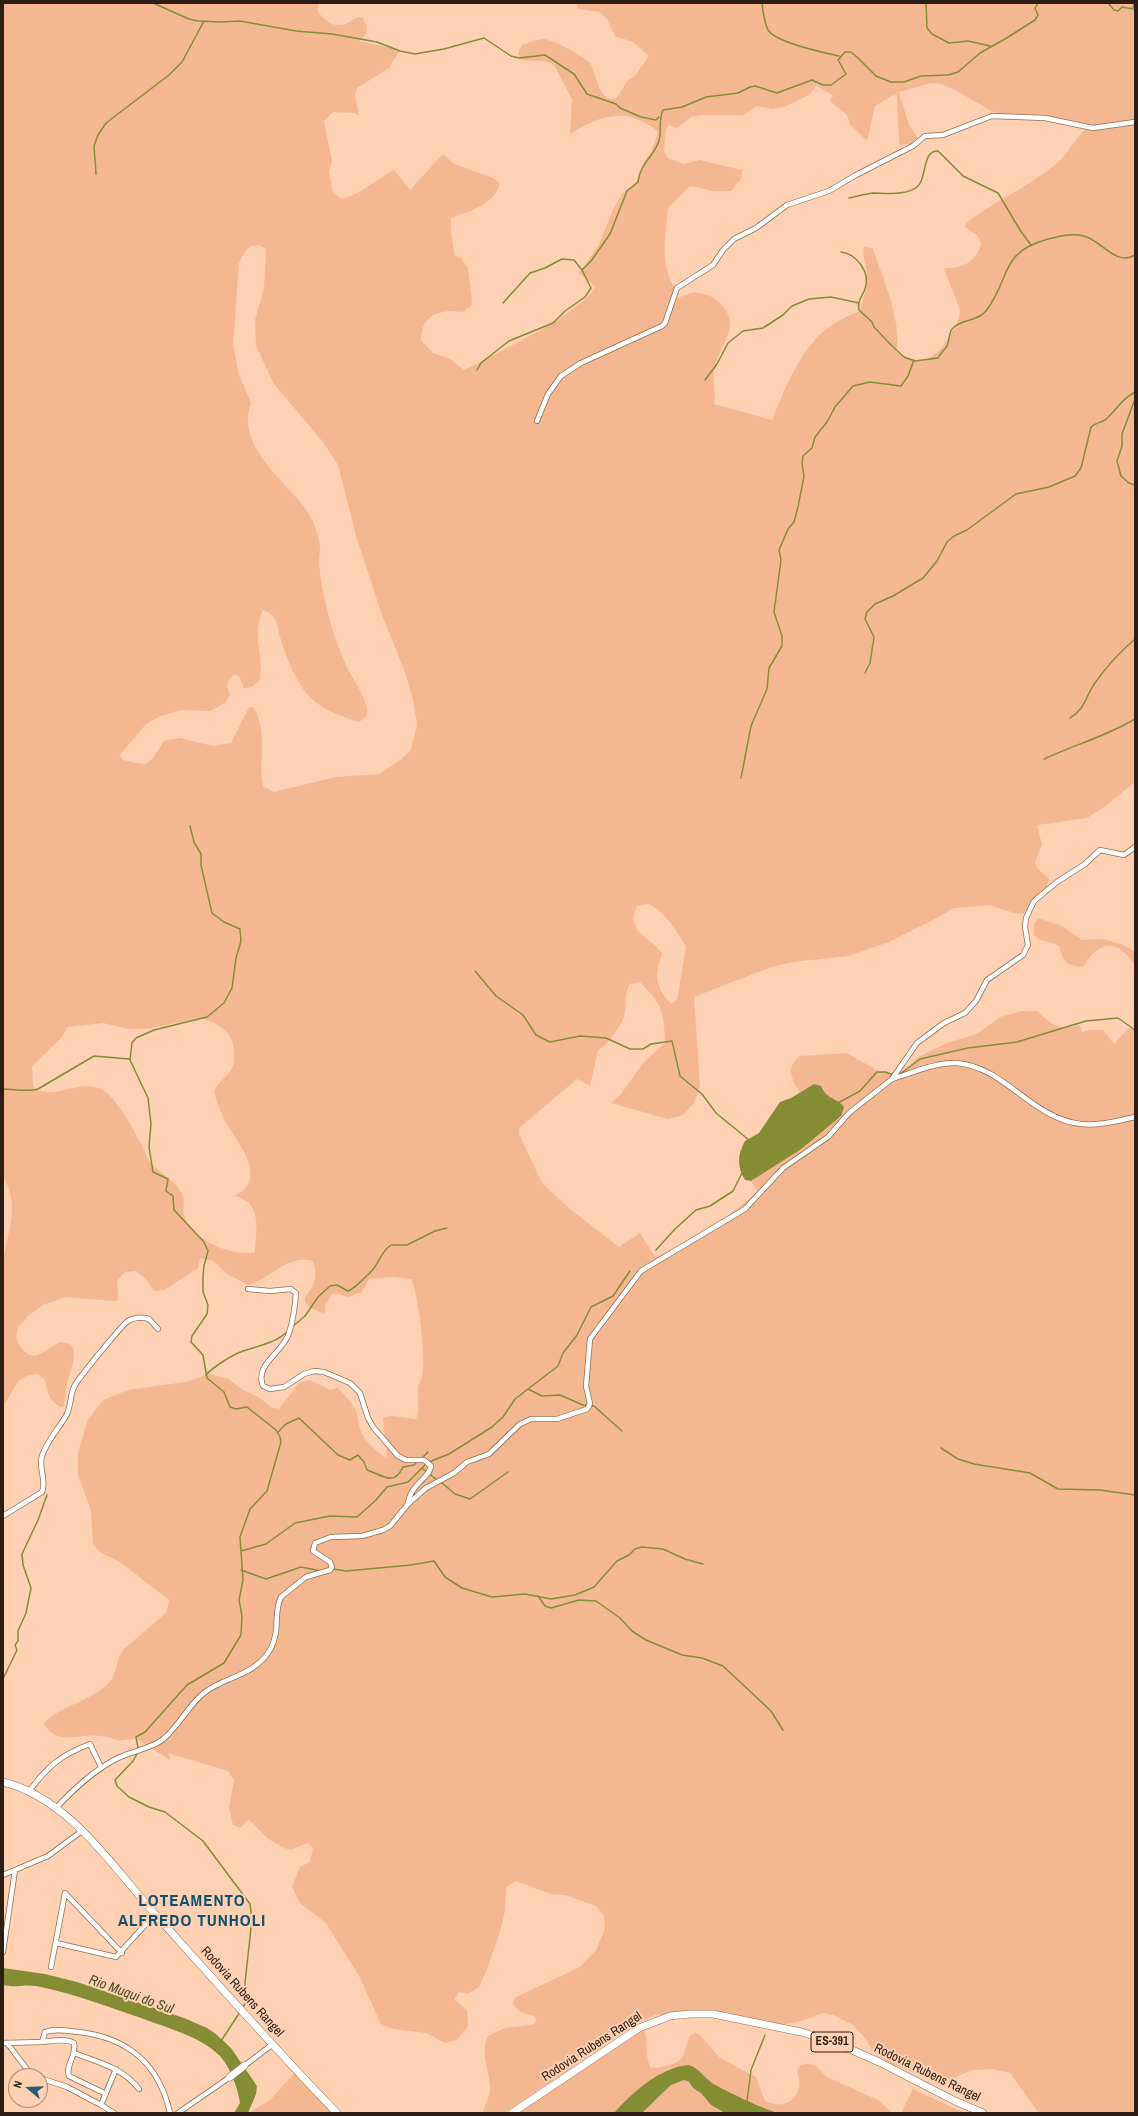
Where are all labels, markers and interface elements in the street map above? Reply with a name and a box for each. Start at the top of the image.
district label: LOTEAMENTO ALFREDO TUNHOLI [118,1891,266,1931]
street label: Rodovia Rubens Rangel [197,1944,287,2040]
water label: Rio Muqui do Sul [86,1972,176,2018]
street label: Rodovia Rubens Rangel [539,2009,645,2085]
road number: ES-391 [811,2032,853,2052]
street label: Rodovia Rubens Rangel [871,2041,983,2105]
north arrow [8,2068,48,2108]
text: N [10,2079,25,2090]

